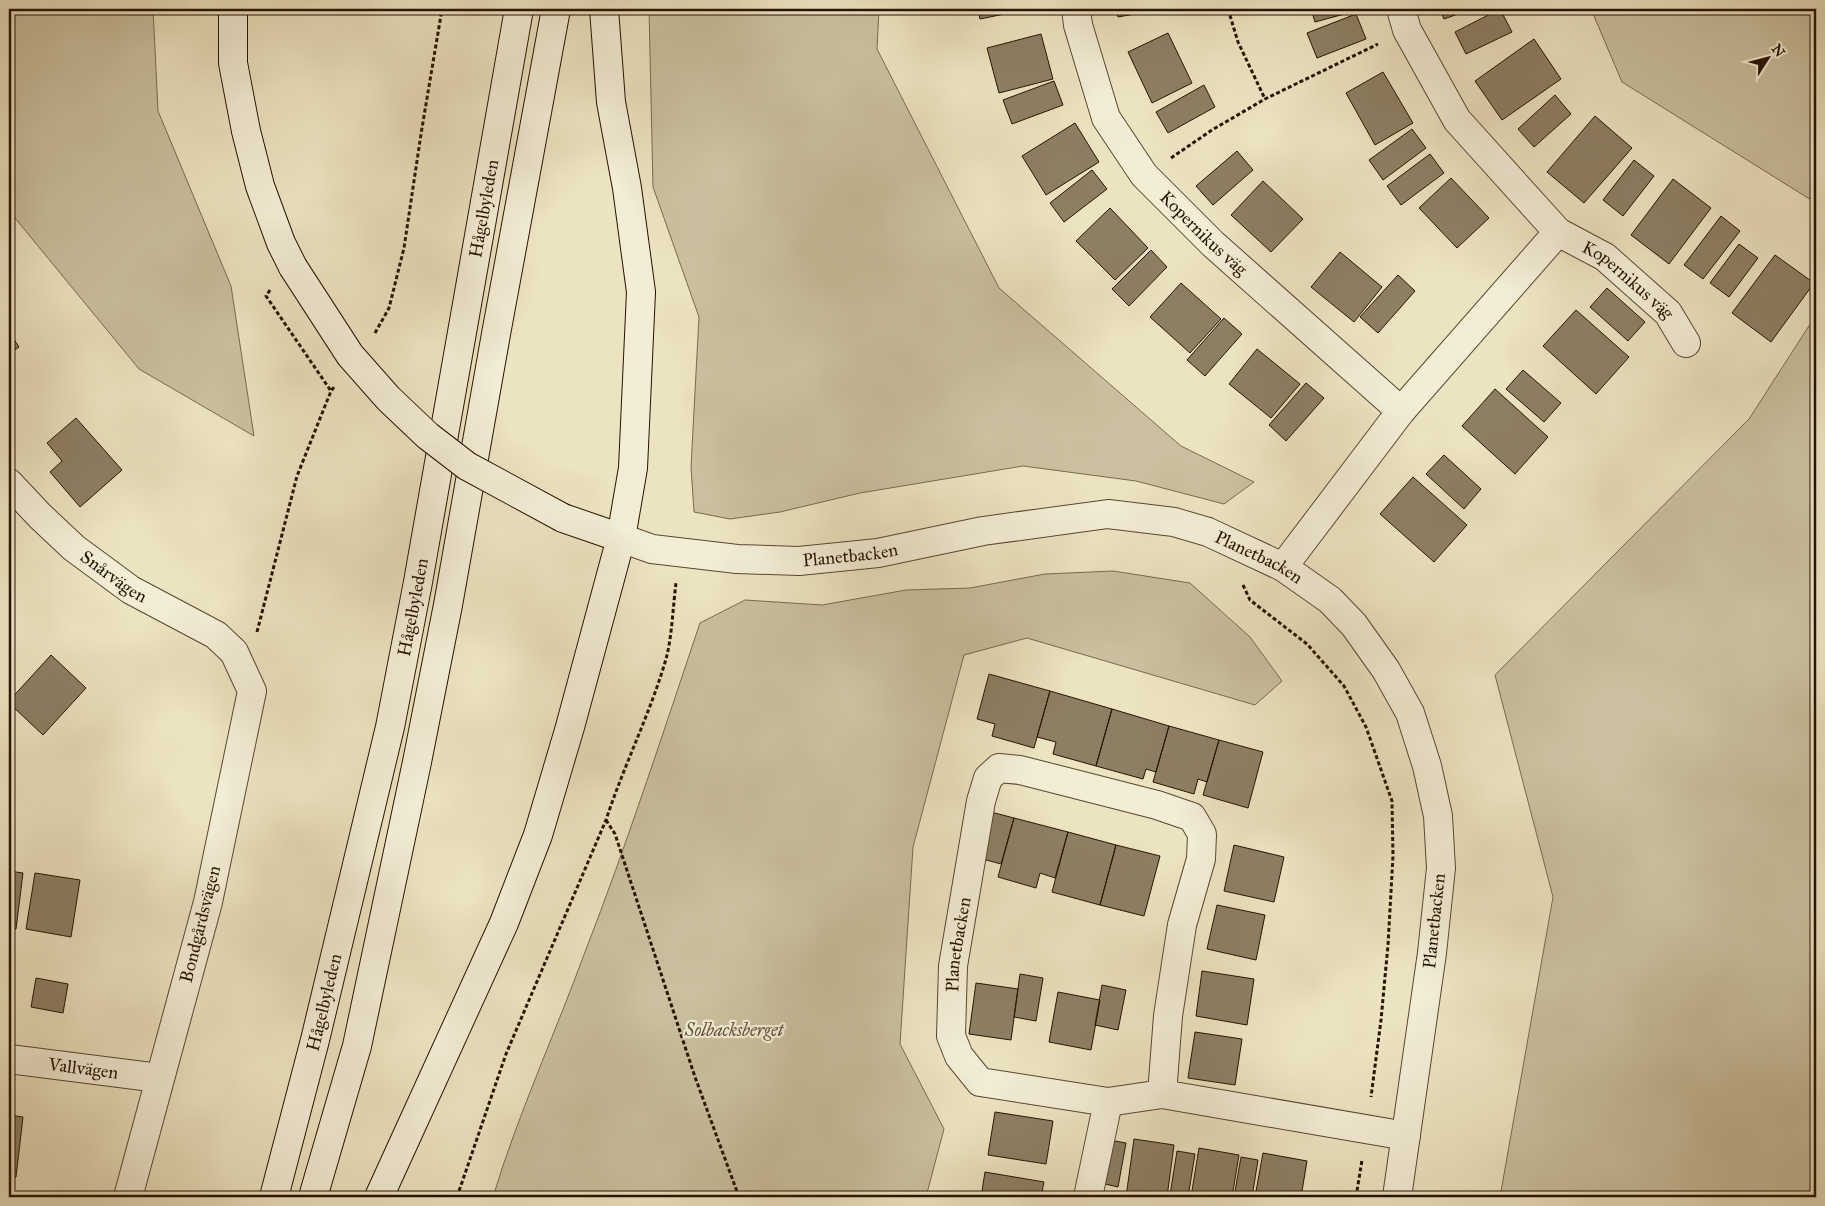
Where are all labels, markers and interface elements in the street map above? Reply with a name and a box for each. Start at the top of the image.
north arrow [1742,32,1792,82]
text: N [1768,41,1789,61]
street label: Hågelbyleden [464,157,503,259]
street label: Kopernikus väg [1155,186,1252,281]
street label: Kopernikus väg [1578,236,1680,323]
street label: Planetbacken [1211,526,1307,589]
street label: Planetbacken [801,538,900,572]
street label: Snårvägen [76,546,151,608]
street label: Hågelbyleden [393,556,433,658]
street label: Bondgårdsvägen [175,863,226,985]
street label: Planetbacken [1418,872,1450,970]
street label: Planetbacken [941,895,976,992]
street label: Hågelbyleden [302,951,346,1053]
park label: Solbacksberget [684,1019,785,1041]
street label: Vallvägen [46,1053,120,1084]

